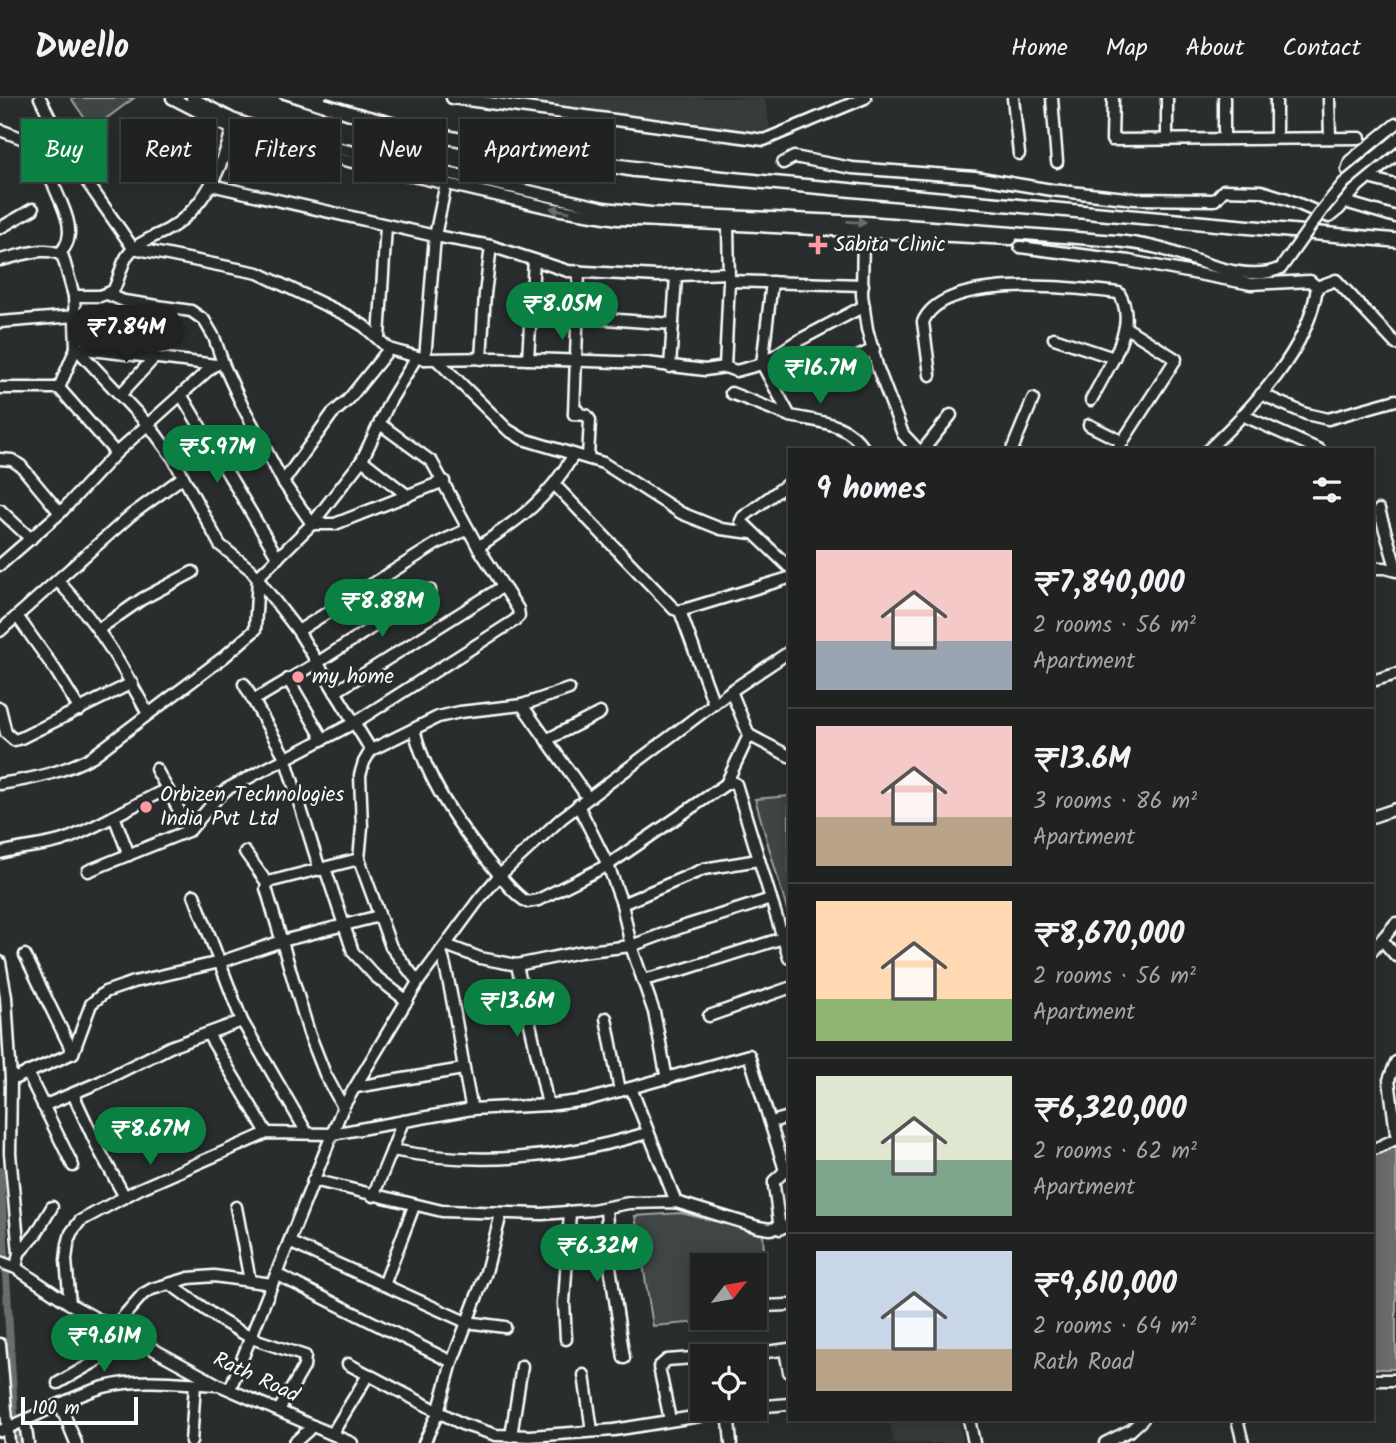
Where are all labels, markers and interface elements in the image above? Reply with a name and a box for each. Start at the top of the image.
text: Dwello [35,22,129,75]
text: Home [1011,29,1068,68]
text: Map [1106,29,1148,68]
text: About [1186,29,1244,68]
text: Contact [1282,29,1361,68]
chip: Buy [21,119,107,182]
chip: Rent [121,119,216,182]
chip: Filters [230,119,340,182]
chip: New [354,119,446,182]
chip: Apartment [460,119,614,182]
one-way arrow [549,204,571,215]
one-way arrow [846,217,868,228]
place label: Sabita Clinic [834,229,946,262]
marker: Sabita Clinic [808,235,828,255]
pin: ₹8.05M [505,282,619,342]
text: ₹8.05M [522,287,602,323]
pin: ₹7.84M [69,306,183,365]
text: ₹7.84M [86,310,166,346]
pin: ₹16.7M [763,346,877,406]
text: ₹16.7M [783,351,857,387]
pin: ₹5.97M [160,426,274,485]
text: ₹5.97M [179,430,255,466]
text: 9 homes [816,466,927,514]
icon: filters [1308,471,1346,509]
text: ₹7,840,000 [1033,560,1185,608]
icon: home [872,578,956,662]
pin: ₹8.88M [325,580,439,639]
text: ₹8.88M [340,584,424,620]
text: 2 rooms · 56 m² [1033,608,1196,644]
text: Apartment [1033,644,1135,680]
place label: my home [312,661,394,694]
marker: my home [290,669,306,685]
text: ₹13.6M [1033,736,1131,784]
icon: home [872,754,956,838]
place label: Orbizen Technologies India Pvt Ltd [160,779,344,836]
text: 3 rooms · 86 m² [1033,784,1197,820]
marker: Orbizen Technologies India Pvt Ltd [138,799,154,815]
text: Apartment [1033,820,1135,856]
text: ₹8,670,000 [1033,911,1185,959]
icon: home [872,929,956,1013]
text: 2 rooms · 56 m² [1033,959,1196,995]
pin: ₹13.6M [460,979,574,1039]
text: ₹13.6M [480,984,554,1020]
text: Apartment [1033,995,1135,1031]
text: ₹6,320,000 [1033,1086,1187,1134]
icon: home [872,1104,956,1188]
pin: ₹8.67M [93,1108,207,1167]
text: ₹8.67M [110,1112,190,1148]
text: 2 rooms · 62 m² [1033,1134,1197,1170]
text: Apartment [1033,1170,1135,1206]
pin: ₹6.32M [540,1224,654,1284]
text: ₹6.32M [556,1229,638,1265]
north arrow [690,1253,766,1330]
map controls [690,1253,767,1421]
text: ₹9,610,000 [1033,1261,1177,1309]
icon: home [872,1279,956,1363]
text: 2 rooms · 64 m² [1033,1309,1196,1345]
pin: ₹9.61M [47,1314,161,1374]
text: ₹9.61M [67,1319,141,1355]
street label: Rath Road [207,1344,305,1413]
button: locate [690,1344,767,1421]
text: Rath Road [1033,1345,1134,1381]
scale bar [21,1394,138,1426]
text: 100 m [32,1394,80,1424]

